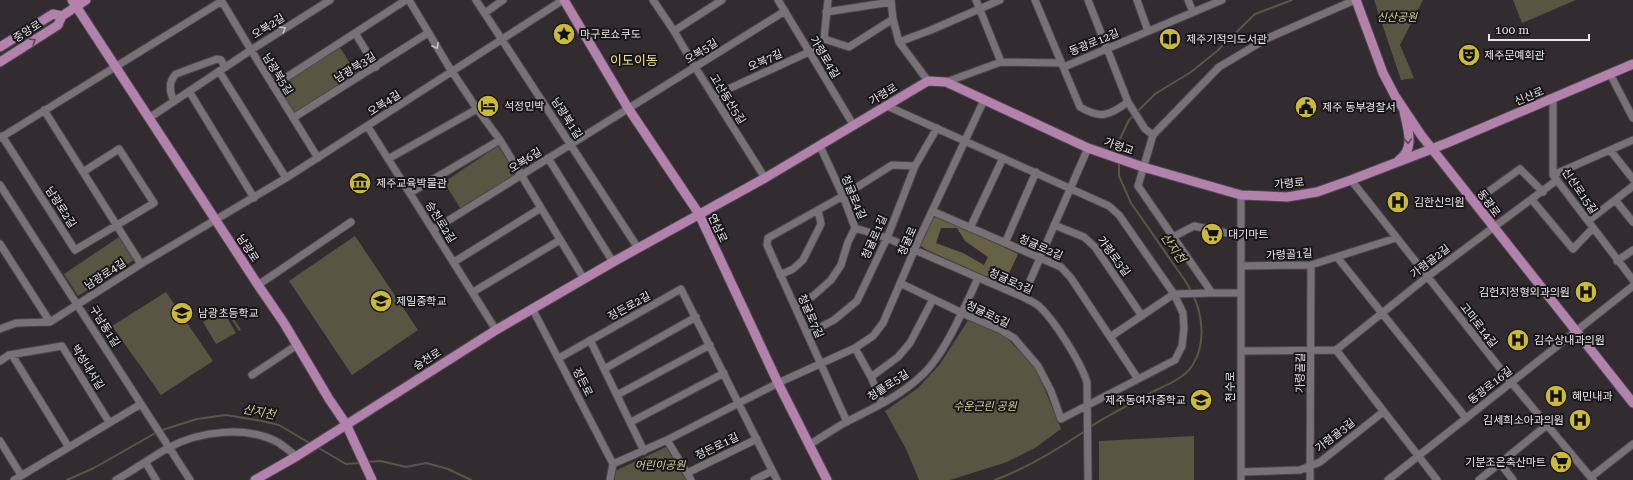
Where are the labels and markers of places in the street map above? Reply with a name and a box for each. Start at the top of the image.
place icon: 마구로쇼쿠도 [551,21,577,47]
library icon: 제주기적의도서관 [1157,26,1183,52]
place label: 마구로쇼쿠도 [580,28,641,41]
place label: 제주기적의도서관 [1186,33,1267,46]
theatre icon: 제주문예회관 [1456,42,1482,68]
place label: 제주문예회관 [1484,49,1545,62]
hotel icon: 석정민박 [475,93,501,119]
public building icon: 제주 동부경찰서 [1293,94,1319,120]
place label: 석정민박 [504,100,544,113]
place label: 제주 동부경찰서 [1322,101,1396,114]
museum icon: 제주교육박물관 [347,170,373,196]
place label: 제주교육박물관 [376,177,447,190]
hospital icon: 김한신의원 [1385,189,1411,215]
place label: 김한신의원 [1414,196,1465,209]
supermarket icon: 대기마트 [1199,221,1225,247]
place label: 대기마트 [1228,228,1268,241]
hospital icon: 김헌지정형외과의원 [1573,279,1599,305]
place label: 김헌지정형외과의원 [1479,286,1570,299]
school or university icon: 제일중학교 [368,288,394,314]
place label: 제일중학교 [396,295,447,308]
school or university icon: 남광초등학교 [169,300,195,326]
place label: 남광초등학교 [198,307,259,320]
hospital icon: 김수상내과의원 [1505,327,1531,353]
place label: 김수상내과의원 [1534,334,1605,347]
hospital icon: 혜민내과 [1543,383,1569,409]
school or university icon: 제주동여자중학교 [1188,387,1214,413]
place label: 혜민내과 [1572,390,1612,403]
place label: 제주동여자중학교 [1105,394,1186,407]
hospital icon: 김세희소아과의원 [1567,407,1593,433]
place label: 김세희소아과의원 [1483,414,1564,427]
supermarket icon: 기분조은축산마트 [1548,449,1574,475]
place label: 기분조은축산마트 [1465,456,1546,469]

